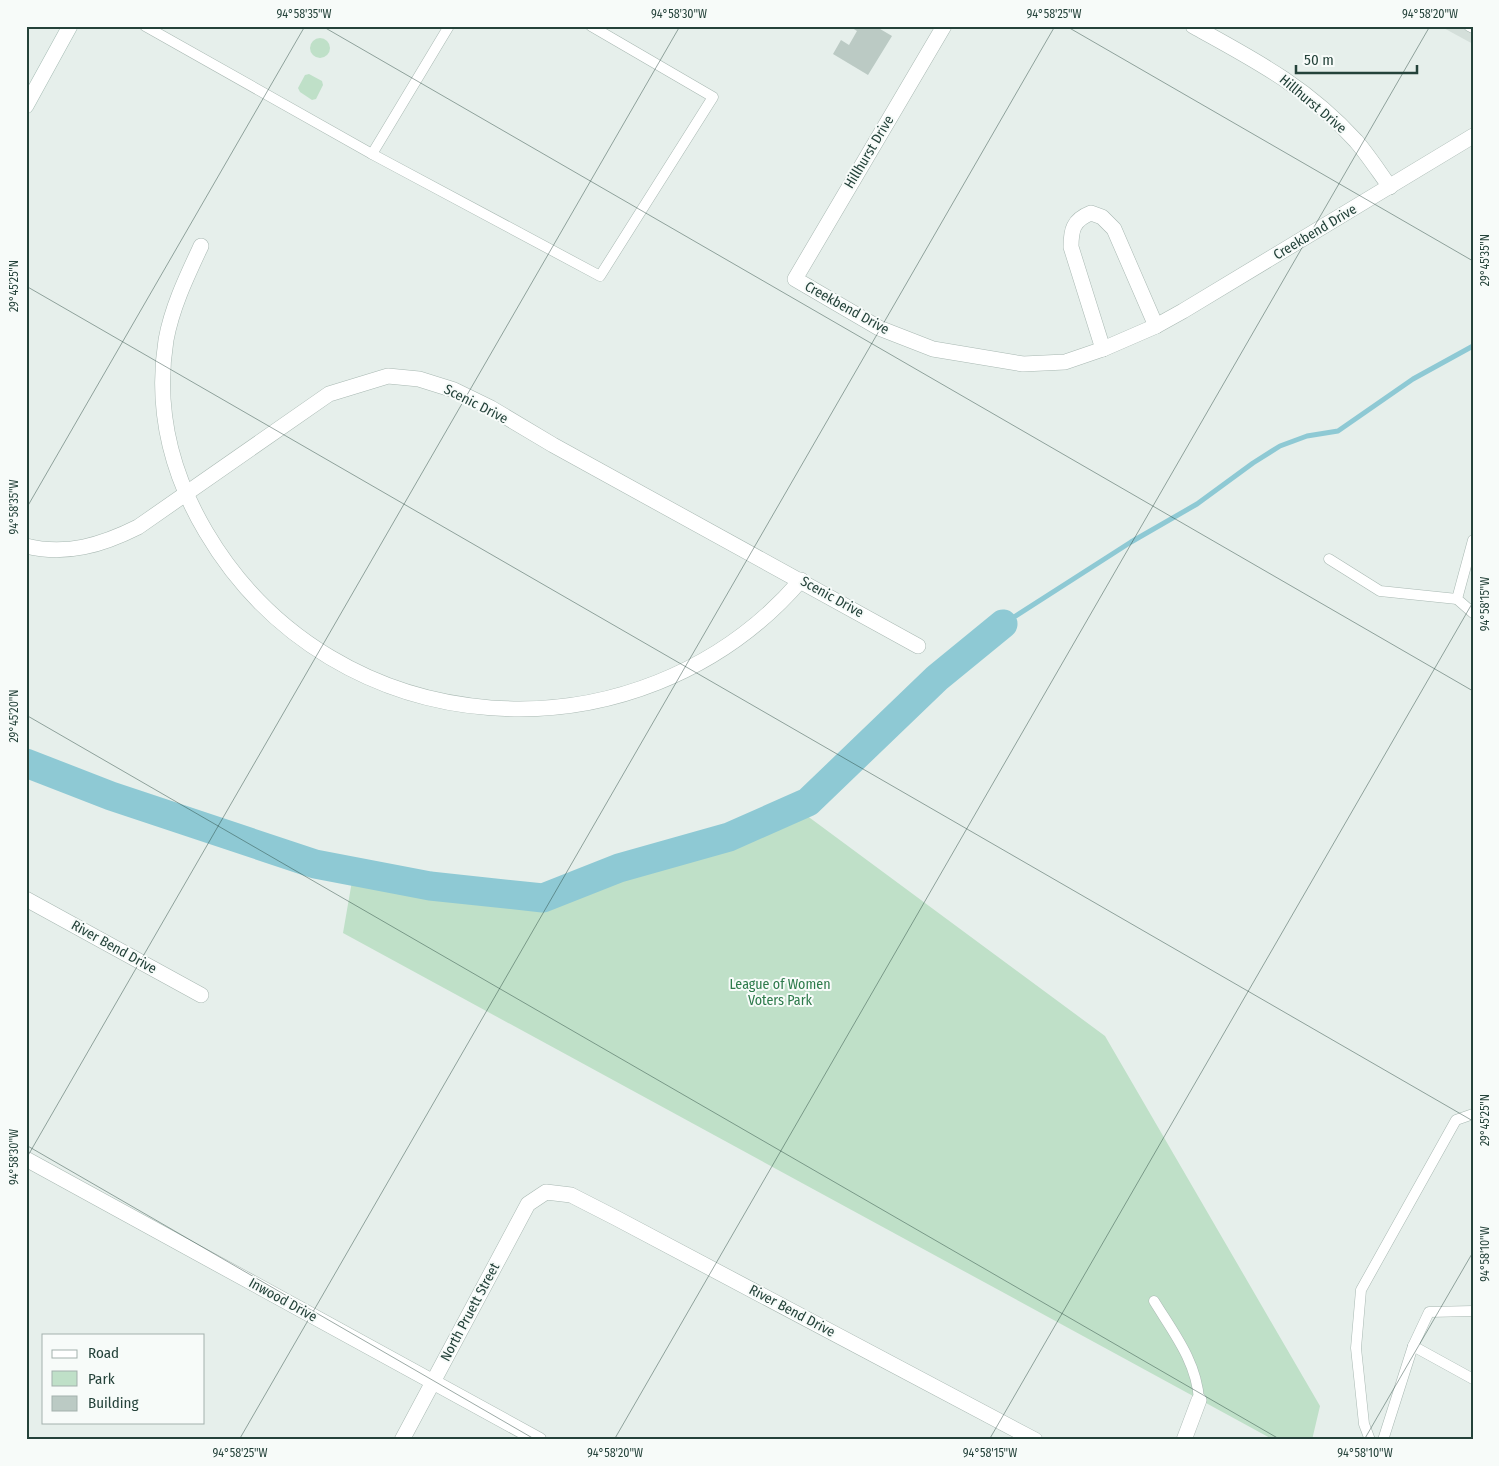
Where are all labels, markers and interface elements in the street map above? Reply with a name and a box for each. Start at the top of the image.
text: 94°58'35"W [276,7,332,21]
text: 94°58'30"W [651,7,707,21]
text: 94°58'25"W [1027,7,1081,21]
text: 94°58'20"W [1402,7,1458,21]
scale bar [1296,42,1418,74]
text: 50 m [1304,51,1334,69]
street label: Hillhurst Drive [1276,71,1350,137]
street label: Hillhurst Drive [841,112,898,192]
street label: Creekbend Drive [1270,200,1360,263]
text: 29°45'35"N [1478,234,1492,286]
text: 29°45'25"N [7,260,21,312]
street label: Creekbend Drive [802,278,892,338]
street label: Scenic Drive [441,381,511,427]
text: 94°58'35"W [7,479,21,535]
street label: Scenic Drive [798,573,867,621]
text: 94°58'15"W [1478,577,1492,631]
text: 29°45'20"N [7,689,21,743]
street label: River Bend Drive [68,917,160,977]
park label: League of Women Voters Park [729,976,831,1009]
text: 29°45'25"N [1478,1094,1492,1146]
text: 94°58'30"W [7,1129,21,1185]
text: 94°58'10"W [1478,1226,1492,1282]
street label: North Pruett Street [437,1260,503,1364]
street label: Inwood Drive [246,1274,320,1326]
street label: River Bend Drive [746,1281,838,1341]
legend [42,1334,205,1424]
text: Road [88,1344,119,1362]
text: Park [88,1370,115,1388]
text: Building [88,1394,139,1412]
text: 94°58'25"W [213,1446,267,1460]
text: 94°58'20"W [587,1446,643,1460]
text: 94°58'15"W [963,1446,1017,1460]
text: 94°58'10"W [1337,1446,1393,1460]

